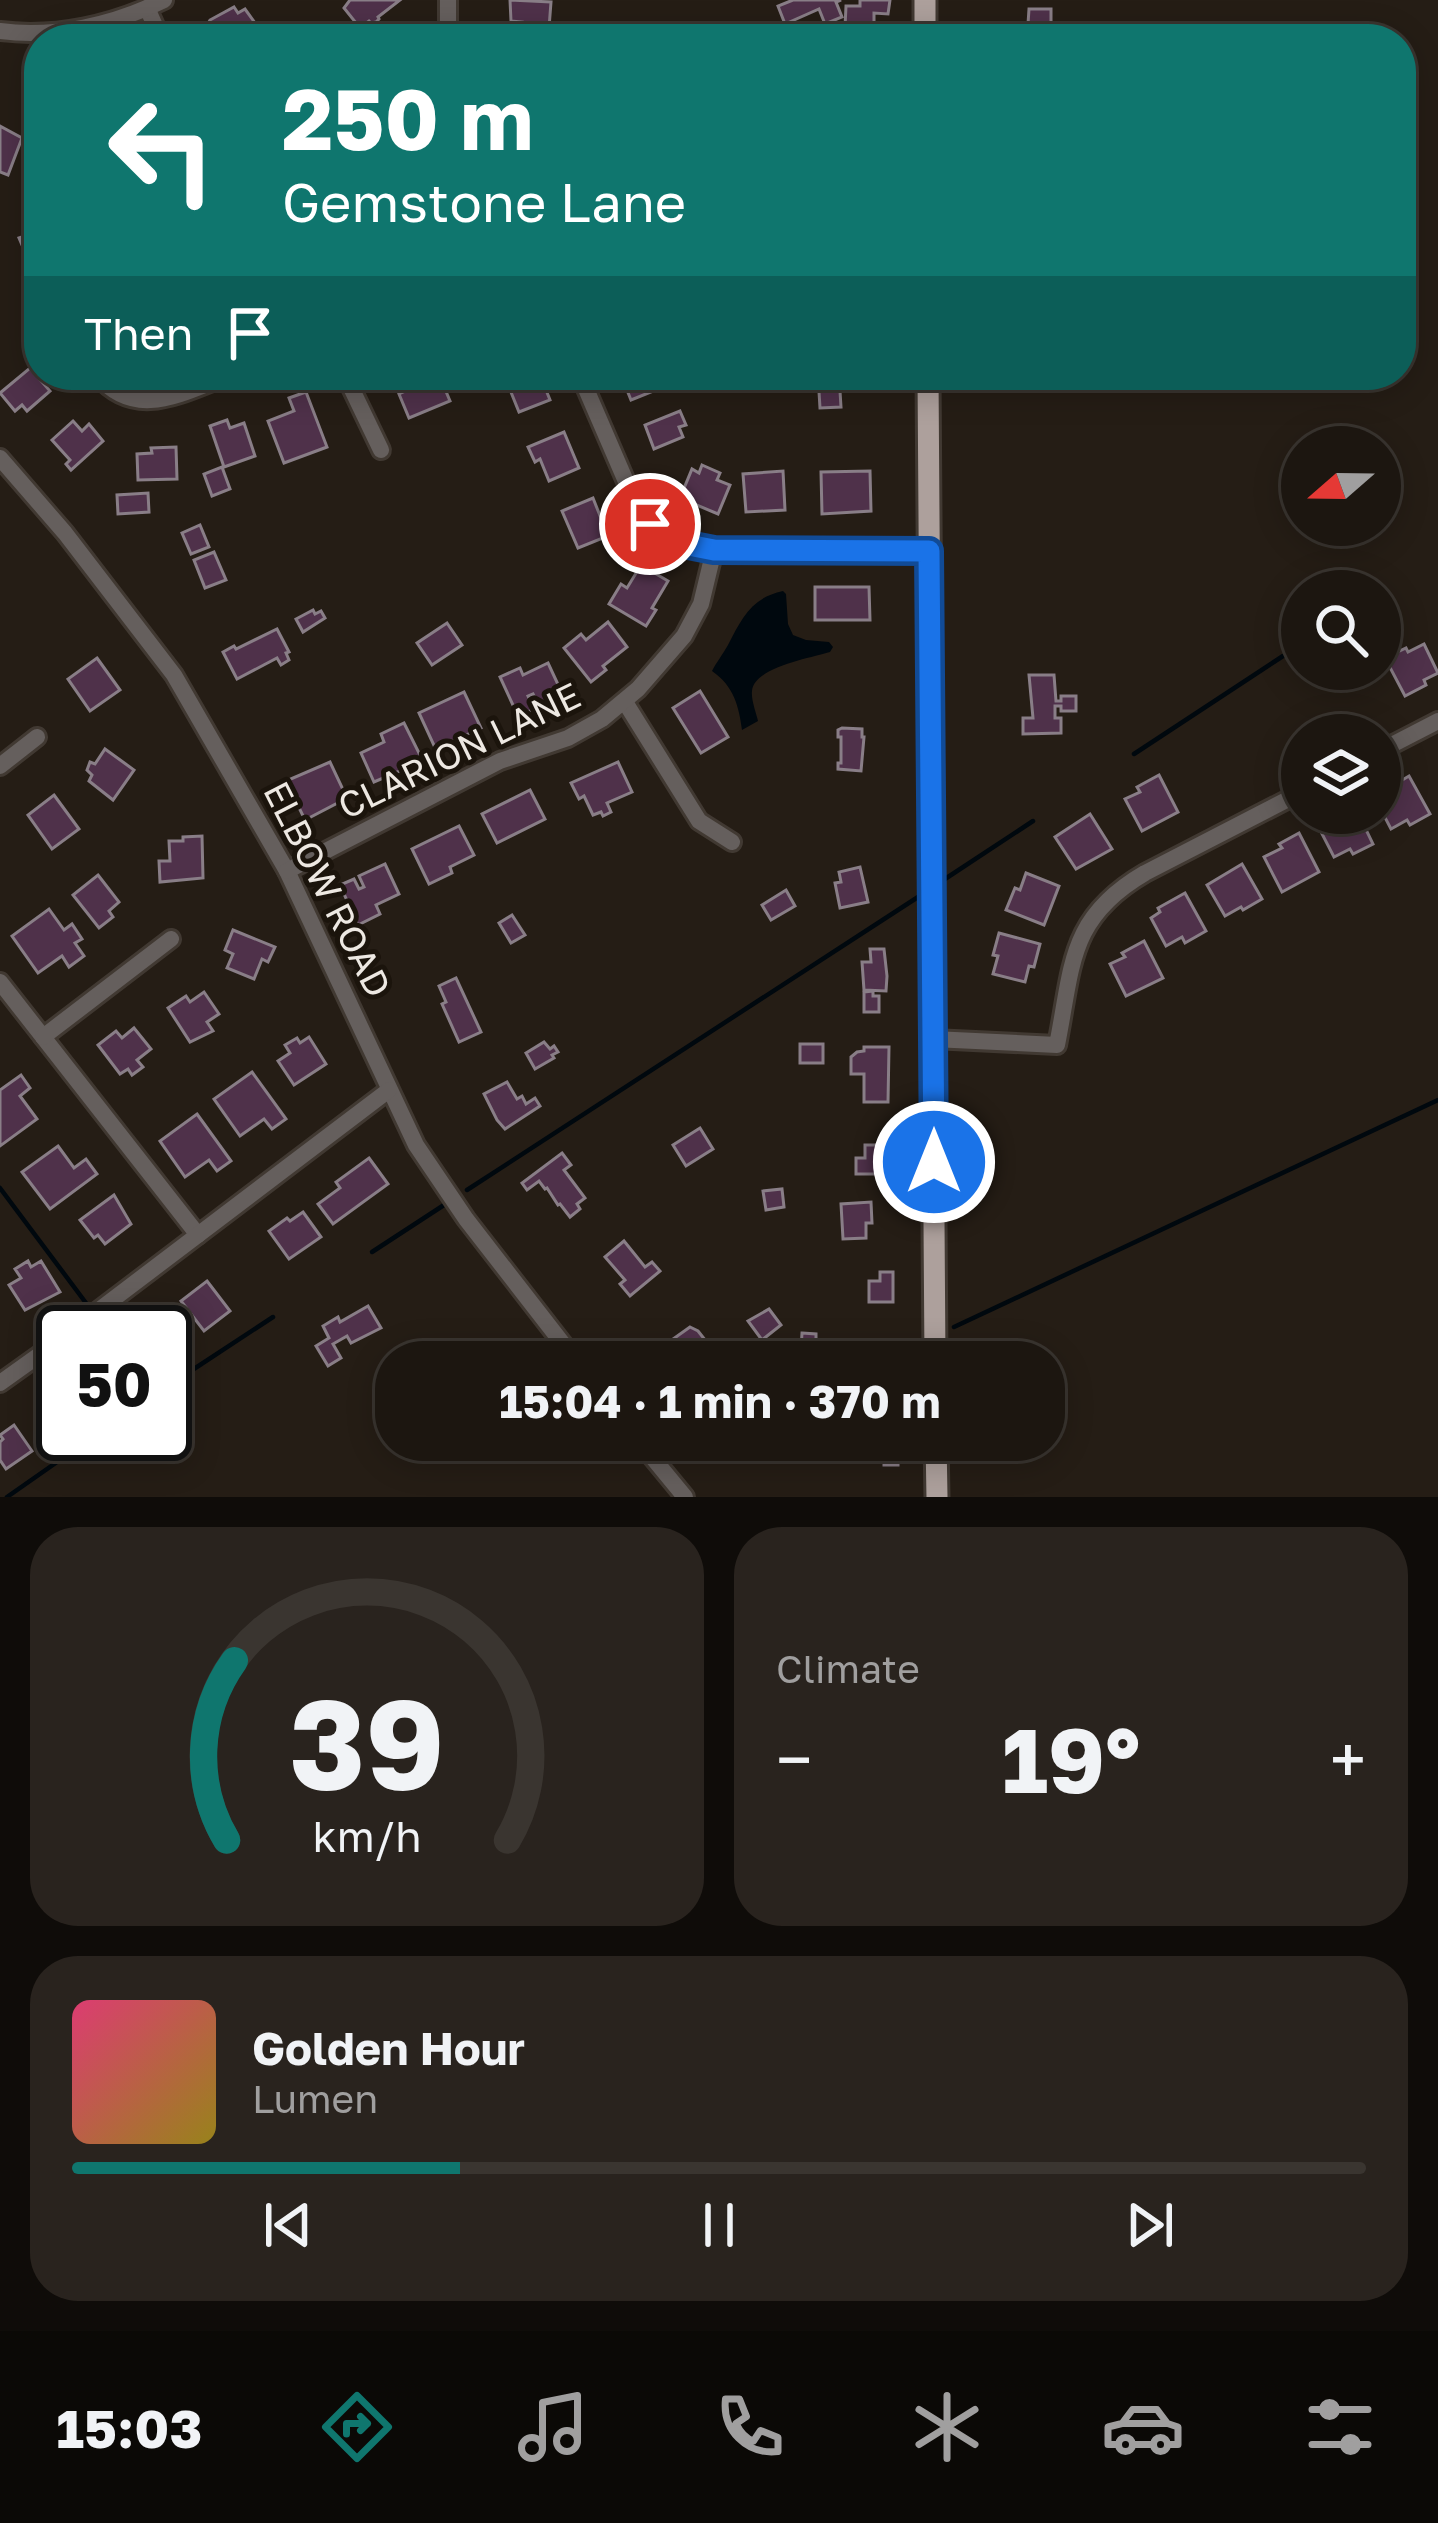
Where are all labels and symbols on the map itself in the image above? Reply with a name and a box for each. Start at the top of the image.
north arrow [1281,426,1401,546]
pin [599,473,701,575]
street label: CLARION LANE [331,673,587,827]
street label: ELBOW ROAD [255,774,401,1004]
position arrow [871,1099,997,1225]
speed limit sign: 50 [36,1305,192,1461]

